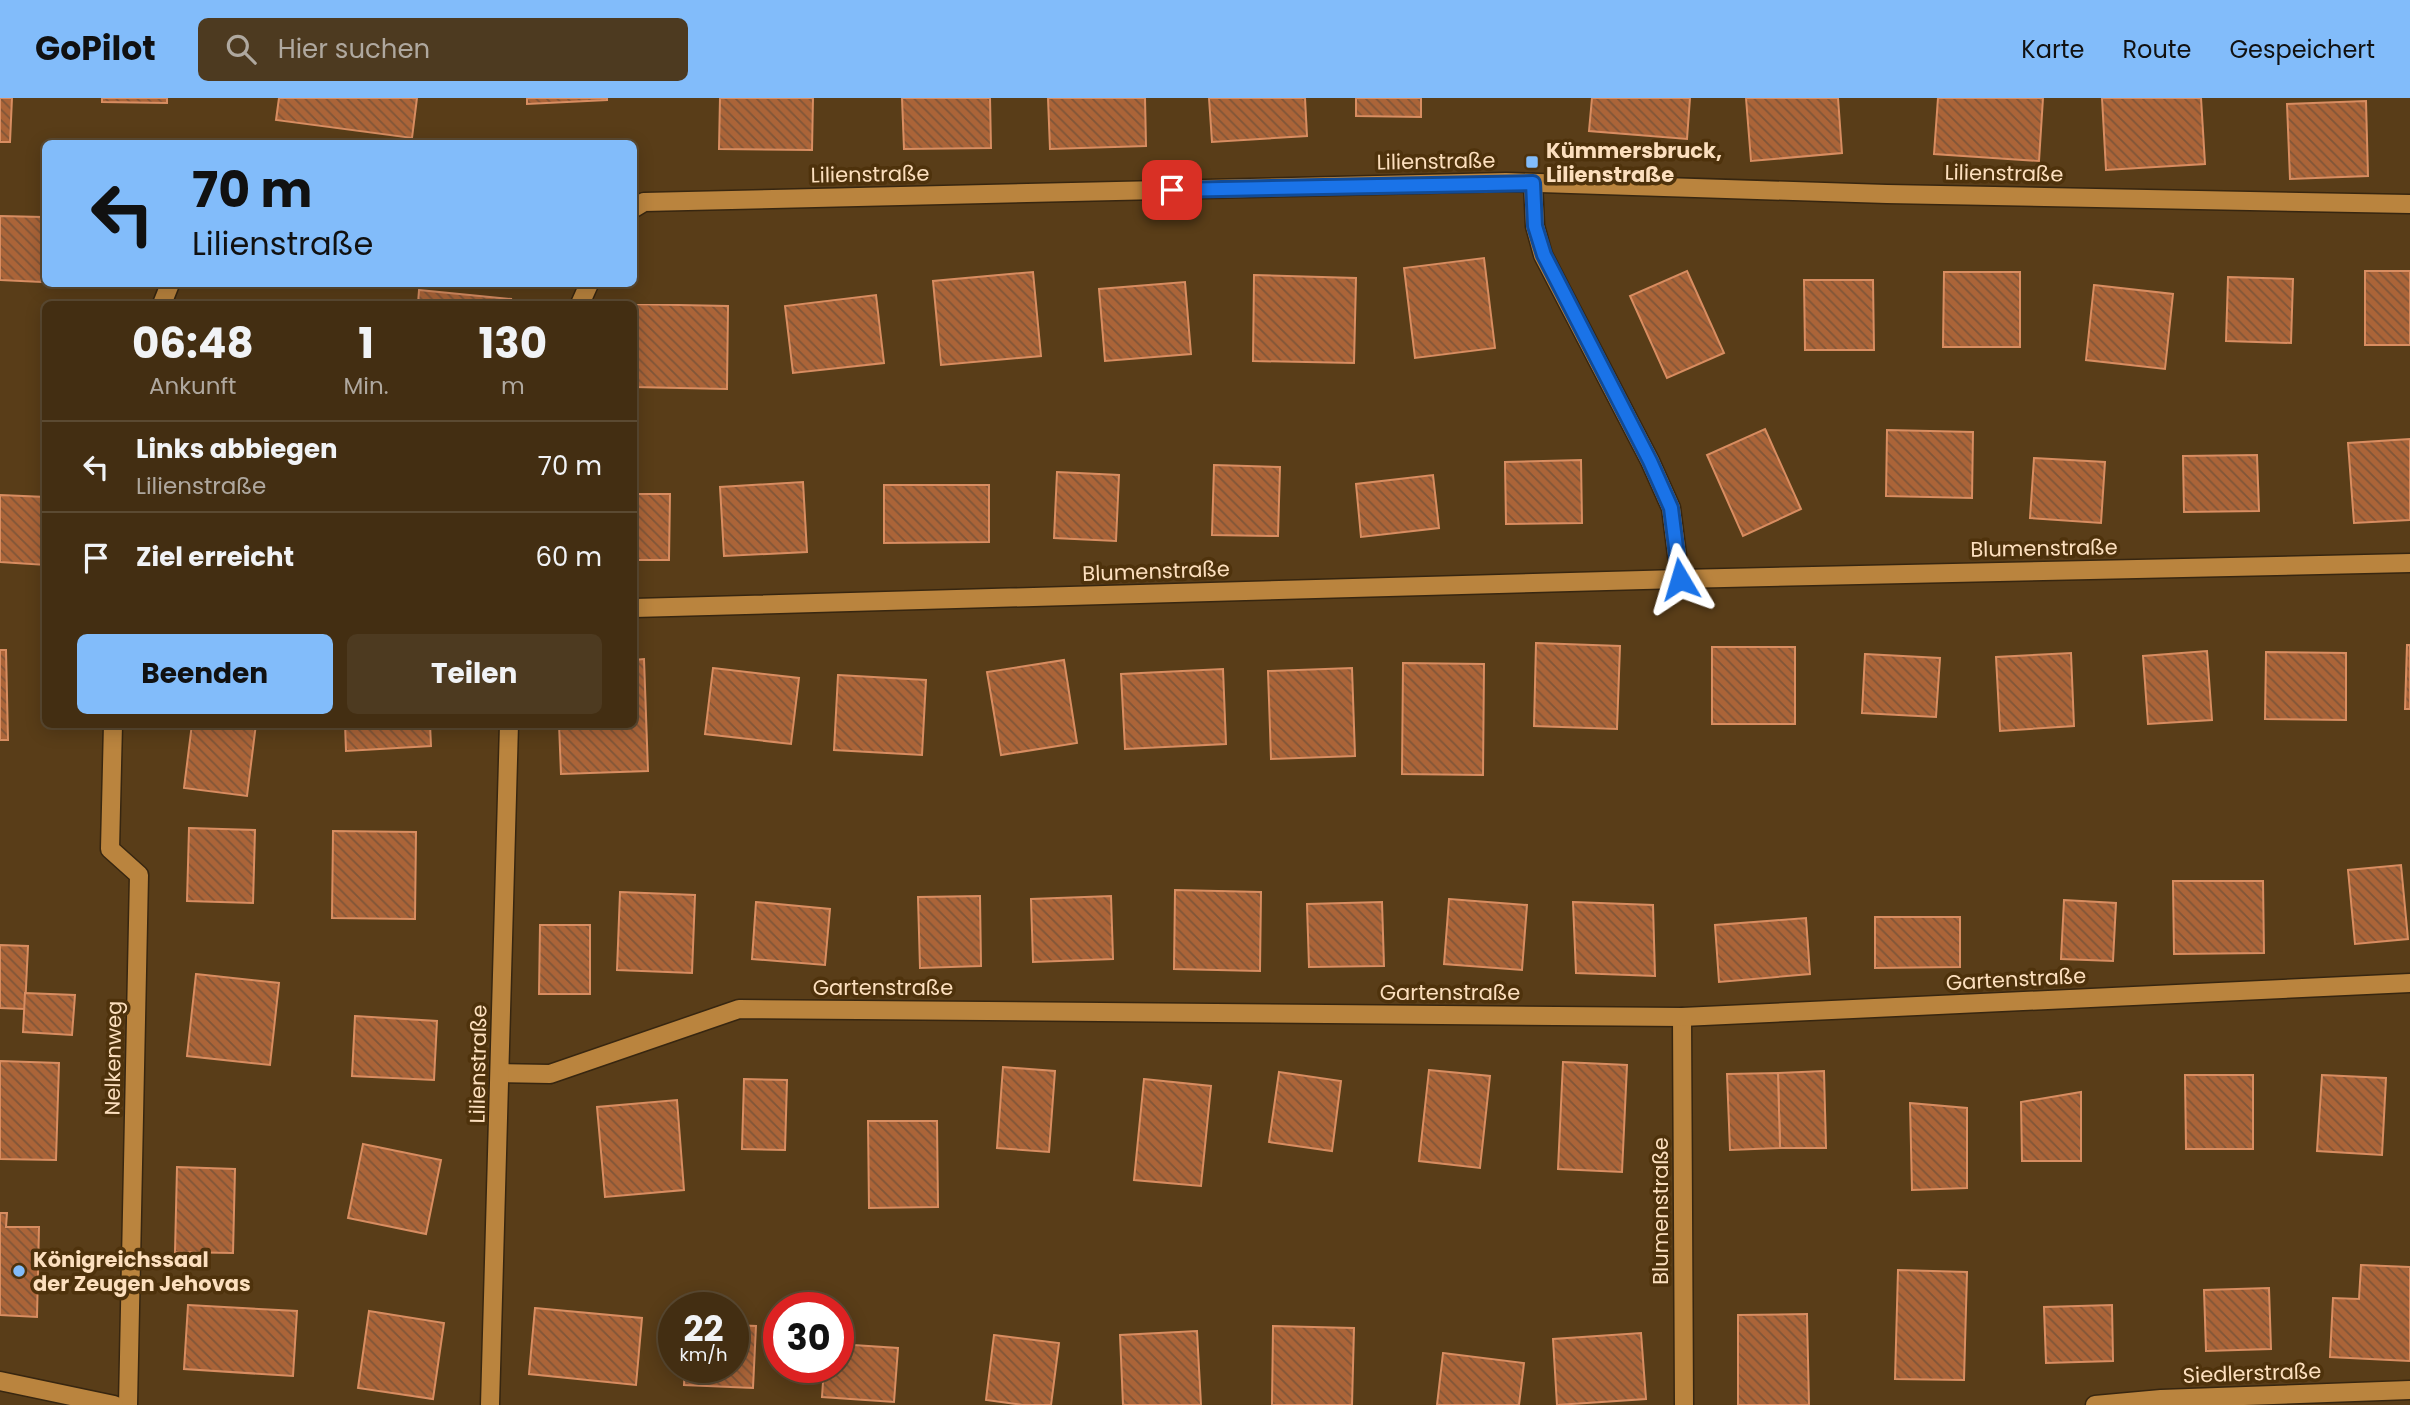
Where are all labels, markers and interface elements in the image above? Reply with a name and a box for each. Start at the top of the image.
search box [198,18,688,81]
text: GoPilot [35,25,156,72]
icon: search [222,30,260,68]
text: Hier suchen [278,31,430,67]
text: Karte [2021,33,2084,66]
text: Route [2122,33,2191,66]
text: Gespeichert [2229,33,2375,66]
place label: Kümmersbruck, Lilienstraße [1546,136,1722,189]
street label: Lilienstraße [1376,145,1496,177]
marker: Kümmersbruck, Lilienstraße [1524,154,1540,170]
text: 70 m [192,156,312,224]
street label: Lilienstraße [1944,157,2064,189]
street label: Lilienstraße [810,158,930,190]
pin [1142,160,1202,220]
icon: left [77,168,168,259]
icon: arrive [1153,171,1191,209]
text: Lilienstraße [192,221,373,266]
text: 06:48 [132,314,254,373]
text: 1 [358,314,374,373]
text: 130 [478,314,547,373]
text: Ankunft [149,370,236,402]
text: Min. [344,370,389,402]
text: m [501,370,525,402]
text: Links abbiegen [136,431,338,467]
icon: left [77,448,115,486]
text: 70 m [538,448,602,484]
text: Lilienstraße [136,470,266,502]
street label: Blumenstraße [1970,532,2118,564]
icon: arrive [77,539,115,577]
text: Ziel erreicht [136,539,294,575]
text: 60 m [535,539,602,575]
position arrow [1643,542,1717,616]
street label: Blumenstraße [1082,554,1230,588]
button: Beenden [77,634,333,714]
button: Teilen [347,634,602,714]
street label: Gartenstraße [1945,961,2087,997]
street label: Gartenstraße [813,973,953,1002]
street label: Gartenstraße [1380,978,1520,1007]
street label: Nelkenweg [98,1000,128,1116]
street label: Lilienstraße [462,1004,494,1124]
street label: Blumenstraße [1646,1137,1675,1285]
place label: Königreichssaal der Zeugen Jehovas [33,1245,251,1298]
marker: Königreichssaal der Zeugen Jehovas [11,1263,27,1279]
speed limit sign: 30 [763,1292,854,1383]
text: 22 [684,1304,723,1353]
text: km/h [680,1342,727,1367]
street label: Siedlerstraße [2182,1356,2322,1390]

